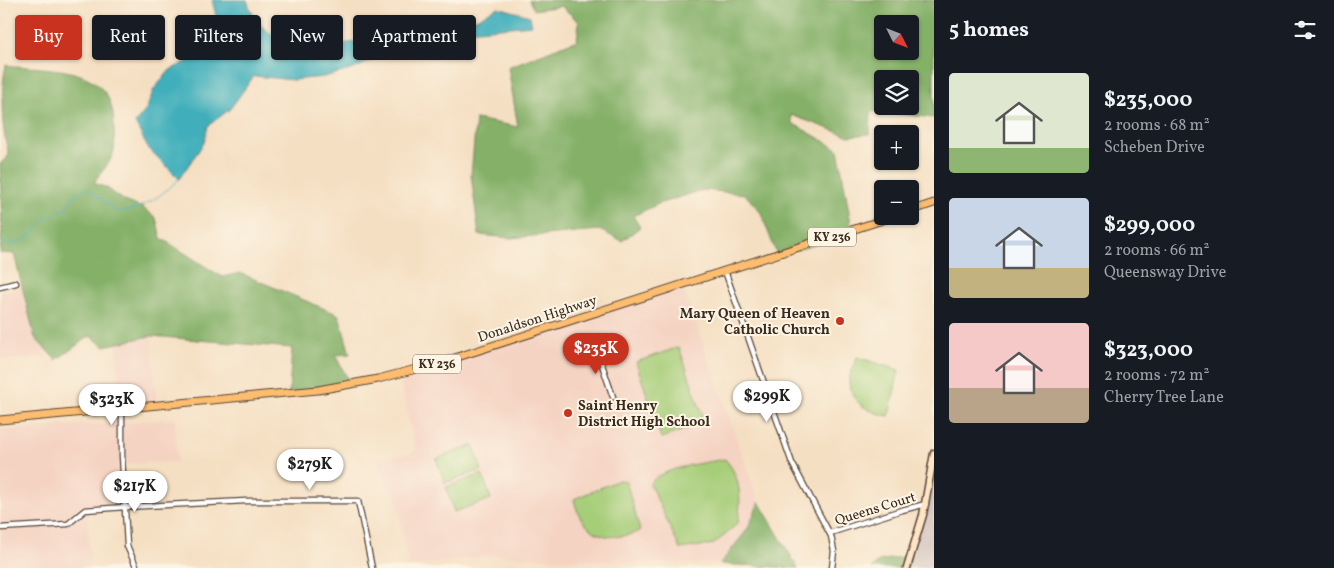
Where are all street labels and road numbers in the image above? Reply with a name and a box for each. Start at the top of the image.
road number: KY 236 [808,228,856,246]
street label: Donaldson Highway [475,291,600,348]
road number: KY 236 [413,354,461,374]
street label: Queens Court [833,488,918,531]

